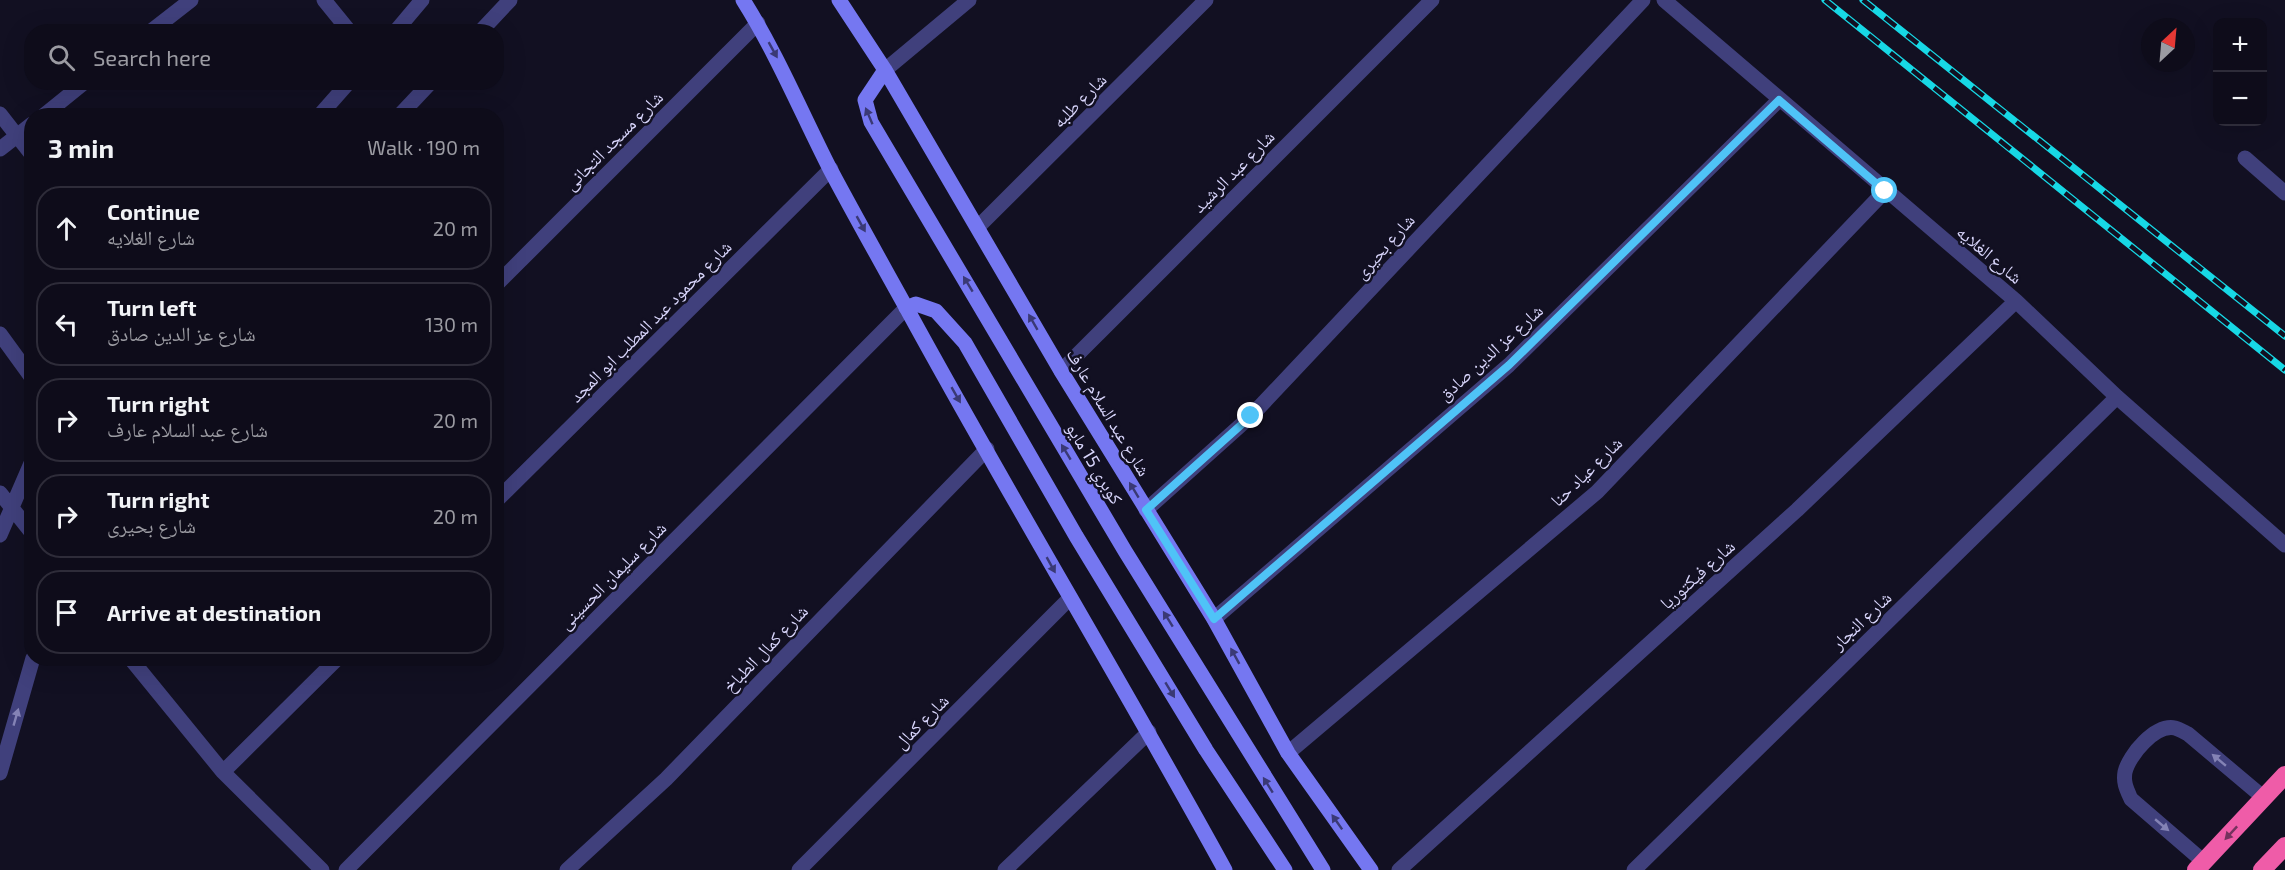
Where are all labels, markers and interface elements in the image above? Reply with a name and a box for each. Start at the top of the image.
north arrow [2141,18,2195,72]
map controls [2213,18,2267,126]
button: + [2213,18,2267,72]
search box [24,24,504,90]
icon: search [45,41,78,74]
one-way arrow [768,42,778,59]
text: Search here [93,44,211,70]
street label: شارع طلبه [1047,68,1111,132]
button: − [2213,72,2267,126]
street label: شارع مسجد التجانى [559,86,668,195]
one-way arrow [864,107,874,125]
street label: شارع عبد الرشيد [1187,125,1279,217]
text: 3 min [48,132,114,163]
text: Walk · 190 m [367,135,480,159]
route start [1871,177,1897,203]
text: Continue [107,198,200,224]
street label: شارع بحيرى [1349,209,1420,284]
icon: ahead [50,212,83,245]
text: 20 m [433,216,478,240]
one-way arrow [856,216,866,233]
street label: شارع الغلايه [1952,220,2027,289]
text: شارع الغلايه [107,225,195,249]
street label: شارع محمود عبد المطلب ابو المجد [564,235,736,407]
one-way arrow [963,276,974,292]
text: Turn left [107,294,196,320]
street label: شارع عز الدين صادق [1433,299,1548,406]
icon: left [50,308,83,341]
text: 130 m [425,312,478,336]
one-way arrow [1029,314,1039,331]
text: شارع عز الدين صادق [107,321,256,345]
street label: شارع عبد السلام عارف [1061,344,1156,481]
one-way arrow [950,387,961,403]
text: Turn right [107,390,209,416]
route end [1237,402,1263,428]
icon: right [50,404,83,437]
text: 20 m [433,408,478,432]
text: شارع عبد السلام عارف [107,417,268,441]
street label: كوبري 15 مايو [1058,418,1128,511]
street label: شارع عياد حنا [1546,431,1627,511]
one-way arrow [1060,444,1071,460]
one-way arrow [1128,482,1139,498]
text: Turn right [107,486,209,512]
icon: right [50,500,83,533]
text: 20 m [433,504,478,528]
text: شارع بحيرى [107,513,196,537]
street label: شارع سليمان الحسينى [553,516,671,634]
street label: شارع فيكتوريا [1655,535,1740,614]
one-way arrow [1046,557,1056,574]
street label: شارع النجار [1826,586,1896,655]
icon: arrive [50,596,83,629]
text: Arrive at destination [107,599,321,625]
street label: شارع كمال الطباخ [718,600,814,698]
one-way arrow [1162,610,1173,627]
one-way arrow [1230,648,1240,665]
one-way arrow [1165,682,1176,698]
street label: شارع كمال [889,689,954,754]
one-way arrow [12,707,21,725]
one-way arrow [2212,754,2227,767]
one-way arrow [1263,777,1274,794]
one-way arrow [1331,815,1343,831]
one-way arrow [2154,819,2170,832]
one-way arrow [2224,826,2238,841]

